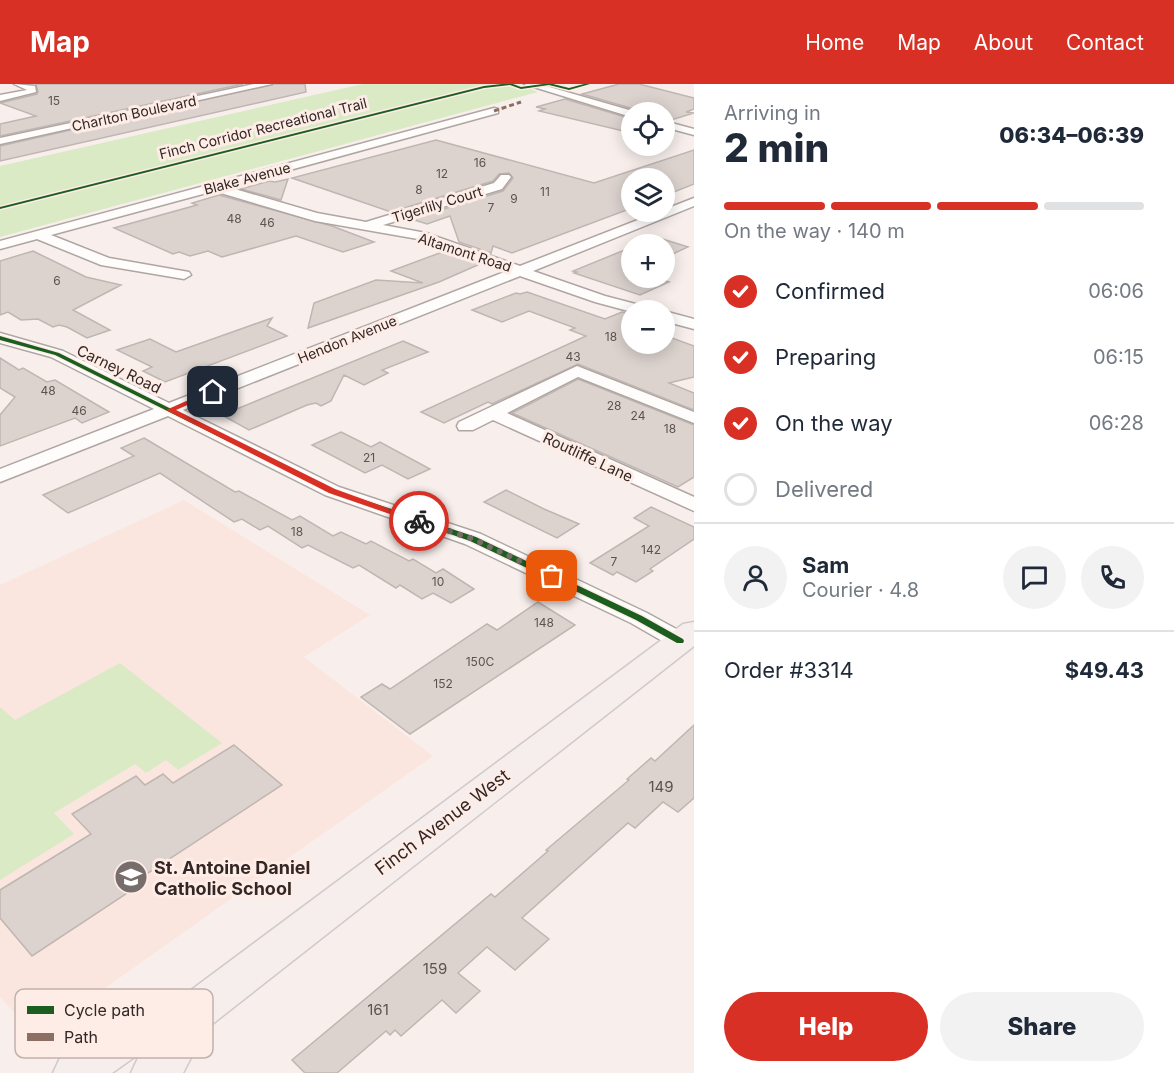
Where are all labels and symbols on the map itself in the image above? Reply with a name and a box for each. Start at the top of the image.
street label: Charlton Boulevard [70,91,198,135]
house number: 15 [48,93,60,108]
street label: Finch Corridor Recreational Trail [157,94,369,162]
house number: 16 [474,155,486,170]
street label: Blake Avenue [202,158,292,198]
house number: 12 [436,166,448,181]
street label: Tigerlily Court [390,182,485,226]
house number: 8 [415,182,423,197]
house number: 11 [540,184,550,199]
house number: 9 [510,191,518,206]
house number: 7 [488,200,495,215]
house number: 48 [226,211,242,226]
house number: 46 [259,215,275,230]
street label: Altamont Road [416,229,514,275]
house number: 6 [53,273,61,288]
street label: Hendon Avenue [295,311,399,367]
house number: 18 [605,329,617,344]
street label: Carney Road [74,340,164,398]
house number: 43 [565,349,581,364]
pin [187,366,238,417]
house number: 48 [40,383,56,398]
house number: 28 [607,398,621,413]
house number: 46 [71,403,87,418]
house number: 24 [631,408,646,423]
house number: 18 [664,421,676,436]
street label: Routliffe Lane [540,428,636,486]
house number: 21 [363,450,375,465]
courier [389,491,449,551]
house number: 18 [291,524,303,539]
house number: 142 [641,542,661,557]
pin [526,550,577,601]
house number: 7 [611,554,618,569]
house number: 10 [432,574,444,589]
house number: 148 [534,615,554,630]
house number: 150C [466,654,494,669]
house number: 152 [433,676,453,691]
street label: Finch Avenue West [371,765,513,879]
house number: 149 [648,777,674,796]
place label: St. Antoine Daniel Catholic School [154,857,310,899]
school or university icon: St. Antoine Daniel Catholic School [113,859,149,895]
house number: 159 [423,959,447,978]
legend [15,989,213,1058]
text: Cycle path [64,1000,145,1020]
house number: 161 [367,1000,389,1019]
text: Path [64,1027,98,1047]

